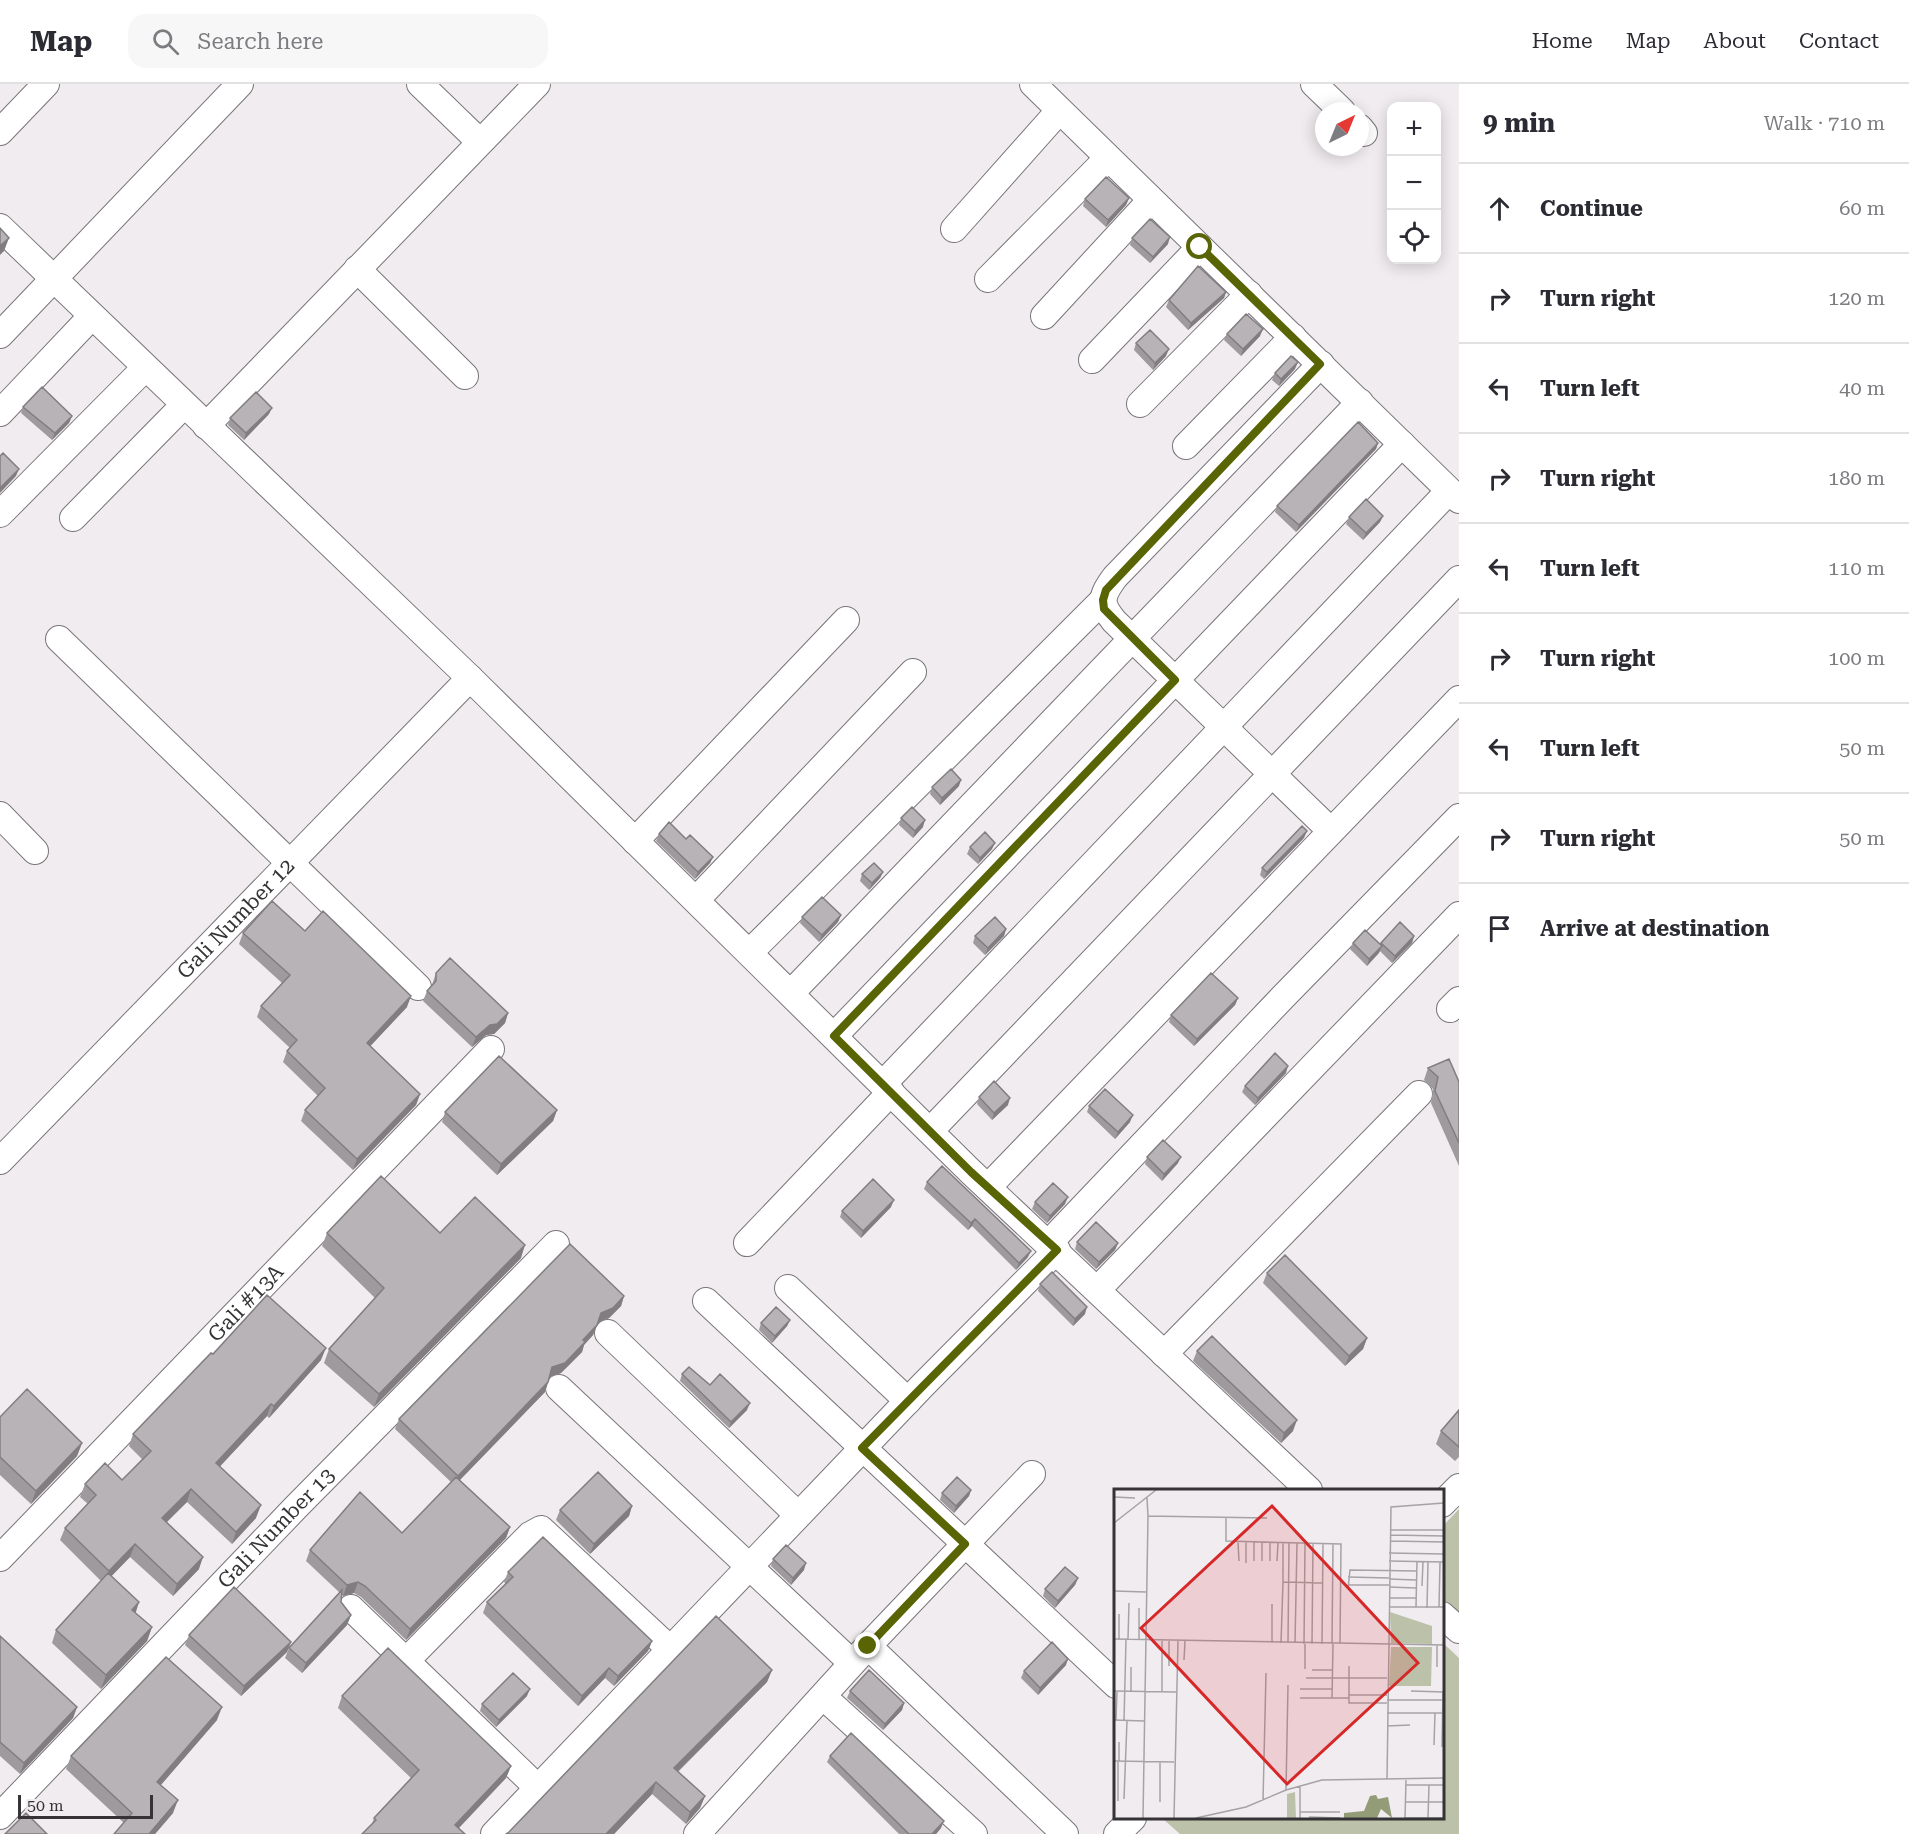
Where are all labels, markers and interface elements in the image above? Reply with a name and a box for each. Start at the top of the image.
search box [128,14,548,68]
text: Map [30,25,92,58]
icon: search [149,25,182,58]
text: Search here [197,29,323,54]
text: Home [1532,29,1593,53]
text: Map [1626,29,1671,53]
text: About [1704,29,1766,53]
text: Contact [1799,29,1879,53]
north arrow [1315,102,1369,156]
map controls [1387,102,1441,264]
button: + [1387,102,1441,156]
text: 9 min [1483,108,1555,138]
text: Walk · 710 m [1764,111,1885,135]
button: − [1387,156,1441,210]
icon: ahead [1483,192,1516,225]
text: Continue [1540,196,1643,221]
text: 60 m [1839,196,1885,220]
button: locate [1387,210,1441,264]
route start [1186,233,1212,259]
icon: right [1483,282,1516,315]
text: Turn right [1540,286,1655,311]
text: 120 m [1828,286,1885,310]
icon: left [1483,372,1516,405]
text: Turn left [1540,376,1640,401]
text: 40 m [1839,376,1885,400]
icon: right [1483,462,1516,495]
text: Turn right [1540,466,1655,491]
text: 180 m [1828,466,1885,490]
icon: left [1483,552,1516,585]
text: Turn left [1540,556,1640,581]
text: 110 m [1828,556,1885,580]
icon: right [1483,642,1516,675]
text: Turn right [1540,646,1655,671]
text: 100 m [1828,646,1885,670]
icon: left [1483,732,1516,765]
text: Turn left [1540,736,1640,761]
text: 50 m [1839,736,1885,760]
icon: right [1483,822,1516,855]
text: Turn right [1540,826,1655,851]
text: 50 m [1839,826,1885,850]
street label: Gali Number 12 [172,854,299,984]
icon: arrive [1483,912,1516,945]
text: Arrive at destination [1540,916,1769,941]
street label: Gali #13A [203,1259,289,1347]
street label: Gali Number 13 [213,1463,340,1593]
inset map [1114,1489,1444,1819]
route end [854,1632,880,1658]
scale bar [18,1792,153,1820]
text: 50 m [27,1796,64,1815]

